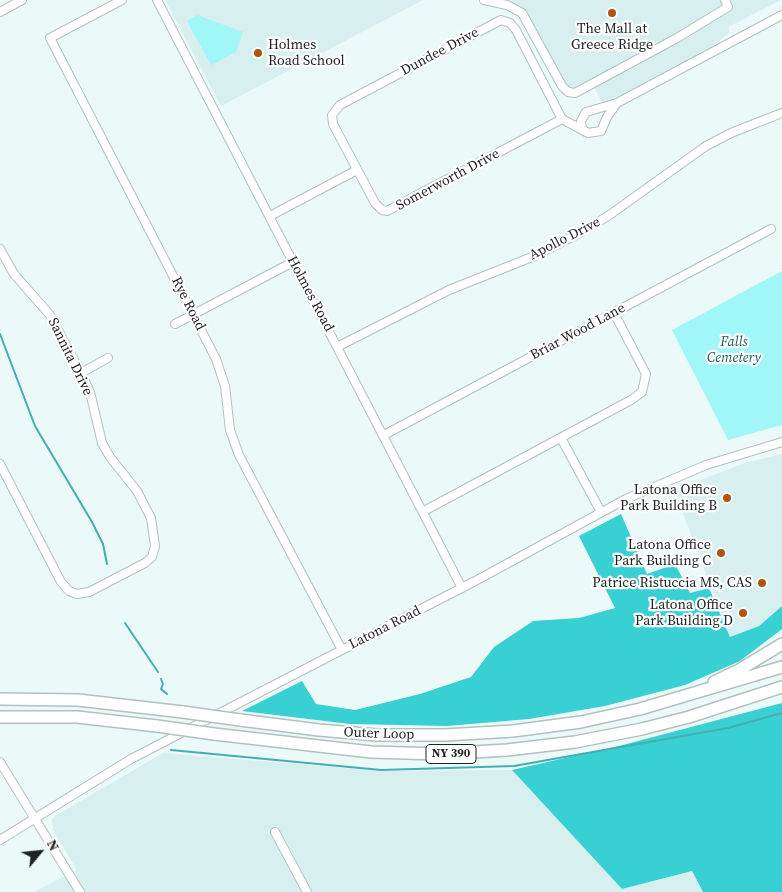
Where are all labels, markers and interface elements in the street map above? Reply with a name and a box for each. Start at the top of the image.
marker: The Mall at Greece Ridge [606,7,618,19]
place label: The Mall at Greece Ridge [571,21,653,54]
street label: Dundee Drive [398,24,482,80]
place label: Holmes Road School [268,37,345,70]
marker: Holmes Road School [252,47,264,59]
street label: Somerworth Drive [393,146,503,214]
street label: Apollo Drive [527,214,603,264]
street label: Holmes Road [283,253,337,335]
street label: Rye Road [167,274,209,334]
street label: Briar Wood Lane [528,300,628,364]
street label: Sannita Drive [44,316,96,398]
park label: Falls Cemetery [707,334,761,367]
place label: Latona Office Park Building B [620,482,717,514]
marker: Latona Office Park Building B [721,492,733,504]
place label: Latona Office Park Building C [614,537,711,570]
marker: Latona Office Park Building C [715,547,727,559]
place label: Patrice Ristuccia MS, CAS [592,575,752,591]
marker: Patrice Ristuccia MS, CAS [756,577,768,589]
place label: Latona Office Park Building D [635,597,733,630]
street label: Latona Road [346,603,424,653]
marker: Latona Office Park Building D [737,607,749,619]
street label: Outer Loop [343,724,415,744]
road number: NY 390 [426,744,476,764]
north arrow [15,827,65,877]
text: N [42,836,64,854]

